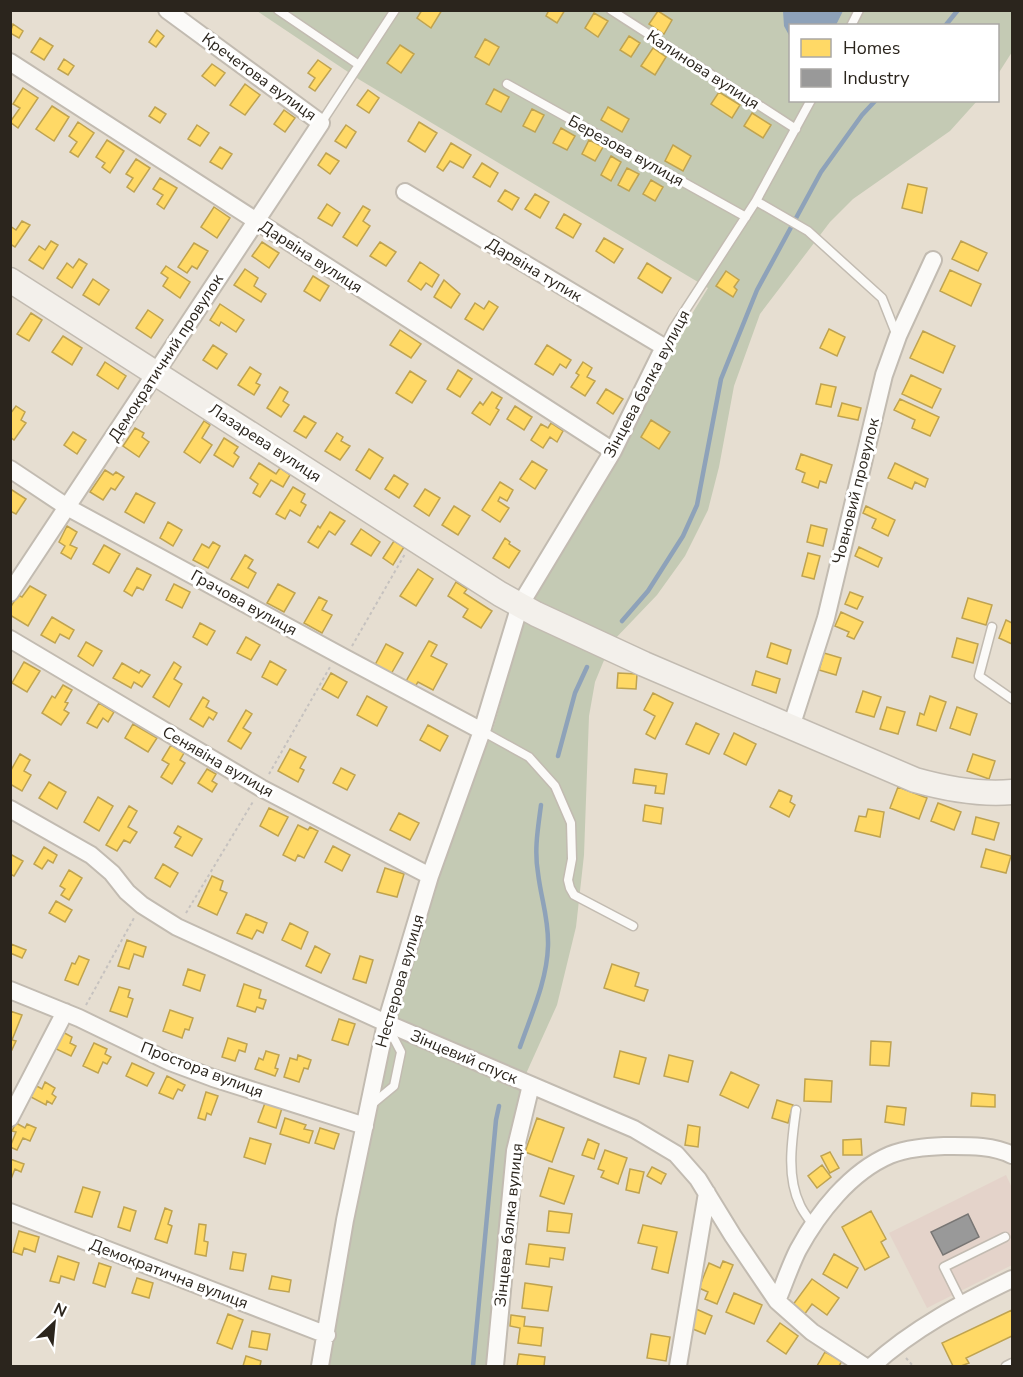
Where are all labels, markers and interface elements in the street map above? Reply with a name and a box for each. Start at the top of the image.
legend [789,24,999,102]
street label: Калинова вулиця [642,25,764,115]
street label: Кречетова вулиця [197,28,321,126]
text: Homes [843,36,900,60]
text: Industry [843,66,910,90]
street label: Березова вулиця [564,110,688,192]
street label: Дарвіна вулиця [255,215,367,299]
street label: Дарвіна тупик [482,233,586,308]
street label: Демократичний провулок [103,269,229,446]
street label: Зінцева балка вулиця [599,306,695,462]
street label: Лазарева вулиця [204,398,326,488]
street label: Човновий провулок [827,415,885,566]
street label: Грачова вулиця [187,565,301,641]
street label: Сенявіна вулиця [158,721,278,803]
street label: Нестерова вулиця [370,912,430,1050]
street label: Зінцевий спуск [407,1025,522,1090]
street label: Простора вулиця [137,1036,267,1104]
street label: Зінцева балка вулиця [489,1142,529,1308]
street label: Демократична вулиця [87,1234,251,1314]
north arrow [24,1293,84,1353]
text: N [50,1298,70,1323]

